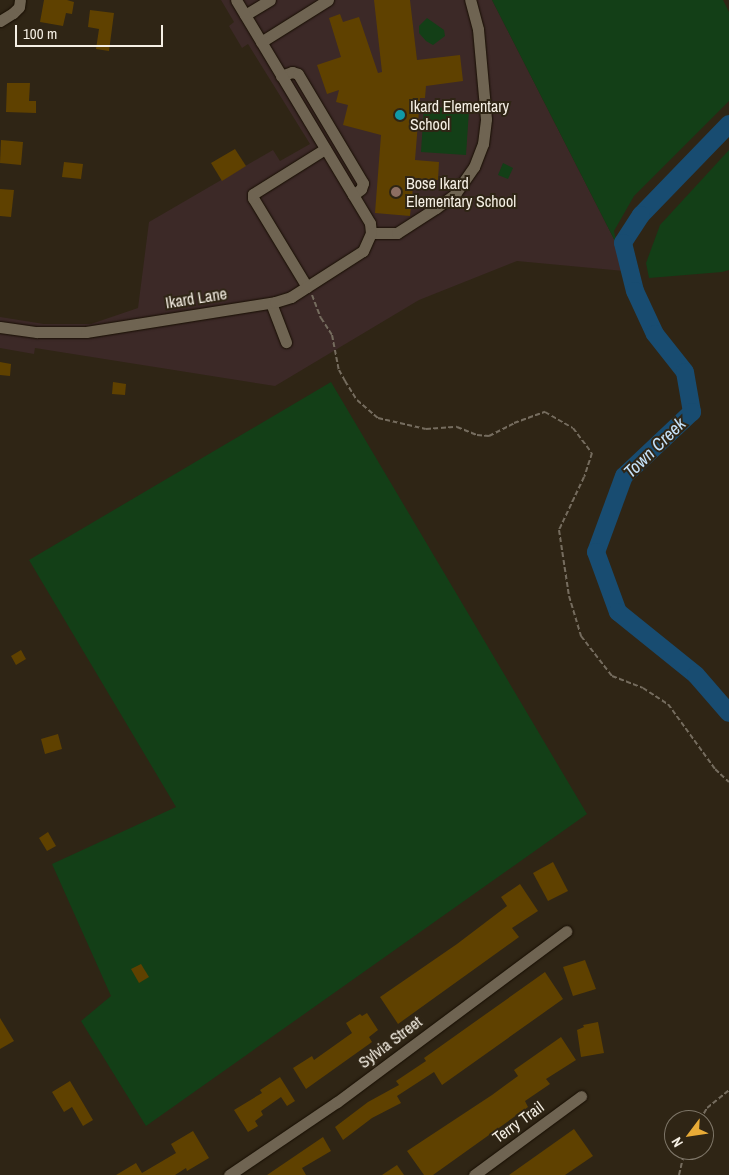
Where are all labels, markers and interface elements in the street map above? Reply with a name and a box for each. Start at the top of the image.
scale bar [18,15,165,47]
text: 100 m [23,23,57,44]
place label: Ikard Elementary School [410,96,509,134]
marker: Ikard Elementary School [394,109,406,121]
place label: Bose Ikard Elementary School [406,173,516,211]
marker: Bose Ikard Elementary School [390,186,402,198]
street label: Ikard Lane [164,284,228,312]
water label: Town Creek [620,413,690,483]
street label: Sylvia Street [355,1012,425,1072]
street label: Terry Trail [489,1097,547,1147]
north arrow [664,1110,714,1160]
text: N [667,1134,687,1150]

